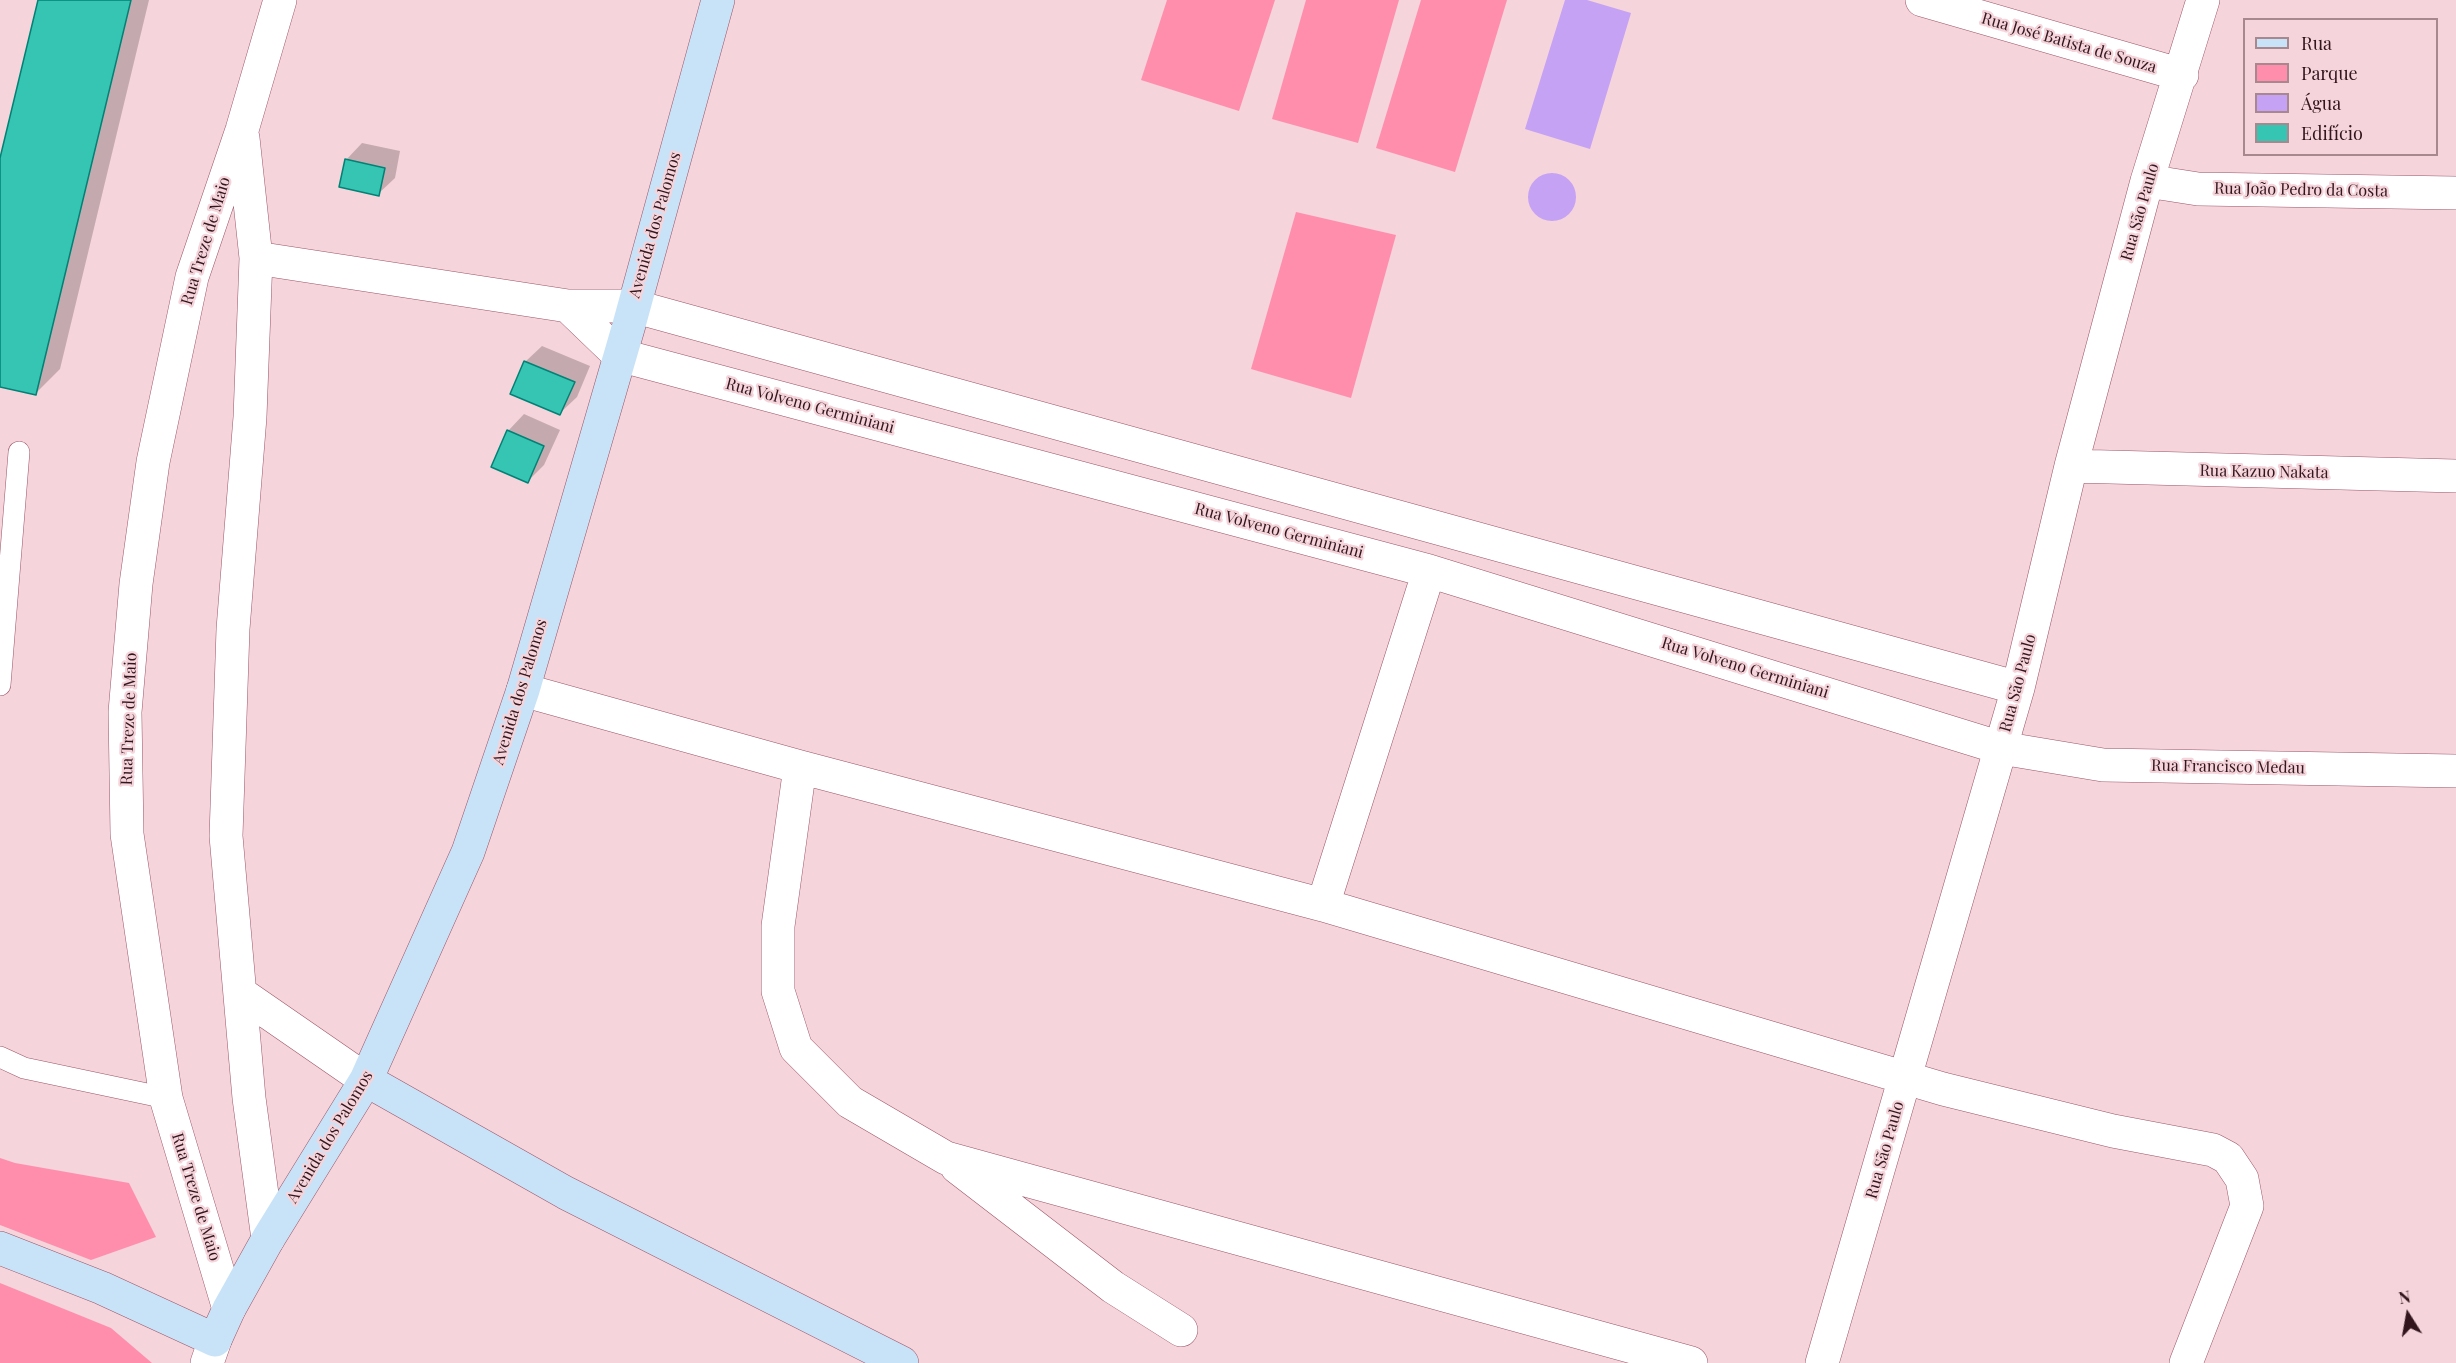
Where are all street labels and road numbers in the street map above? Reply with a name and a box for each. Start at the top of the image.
street label: Rua José Batista de Souza [1979,9,2159,77]
street label: Avenida dos Palomos [625,150,685,300]
street label: Rua São Paulo [2117,161,2163,263]
street label: Rua Treze de Maio [177,175,235,307]
street label: Rua João Pedro da Costa [2214,179,2388,201]
street label: Rua Volveno Germiniani [724,374,896,438]
street label: Rua Kazuo Nakata [2199,461,2329,483]
street label: Rua Volveno Germiniani [1193,499,1365,563]
street label: Avenida dos Palomos [489,617,551,767]
street label: Rua São Paulo [1996,632,2040,734]
street label: Rua Volveno Germiniani [1659,633,1831,703]
street label: Rua Treze de Maio [117,652,141,786]
street label: Rua Francisco Medau [2151,756,2305,778]
street label: Avenida dos Palomos [283,1067,377,1207]
street label: Rua São Paulo [1862,1099,1908,1201]
street label: Rua Treze de Maio [167,1131,225,1263]

